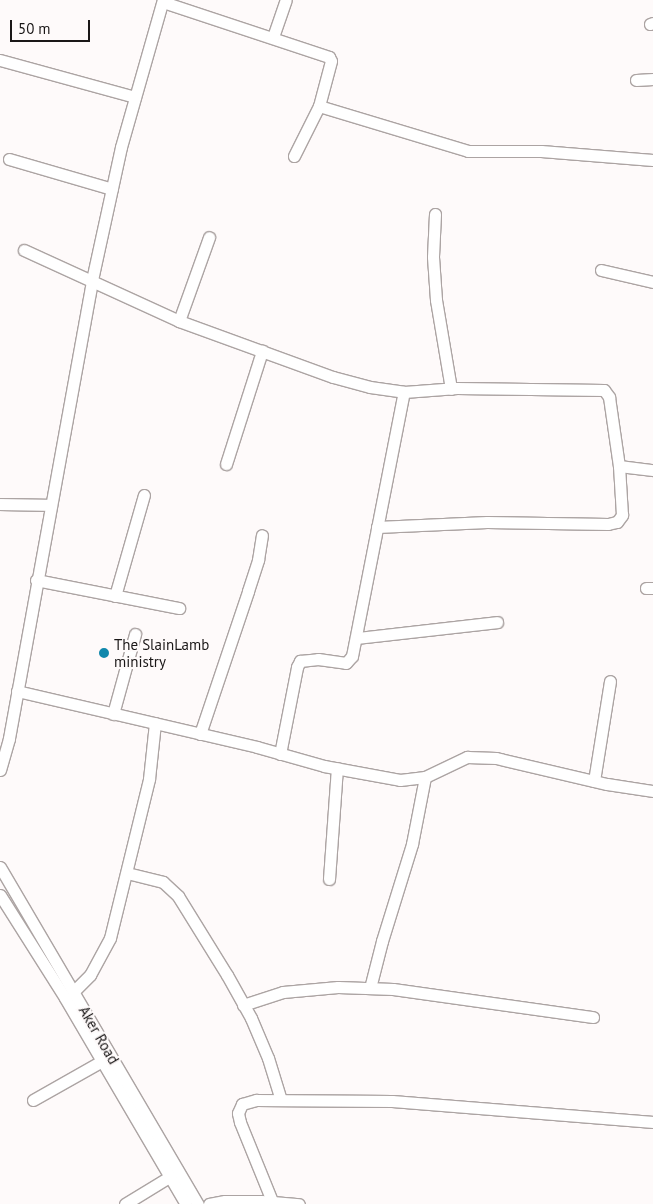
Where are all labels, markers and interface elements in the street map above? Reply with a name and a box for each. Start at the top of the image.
scale bar [12,10,92,42]
text: 50 m [18,19,51,38]
place label: The SlainLamb ministry [114,635,209,670]
marker: The SlainLamb ministry [98,647,110,659]
street label: Aker Road [75,1003,123,1067]

